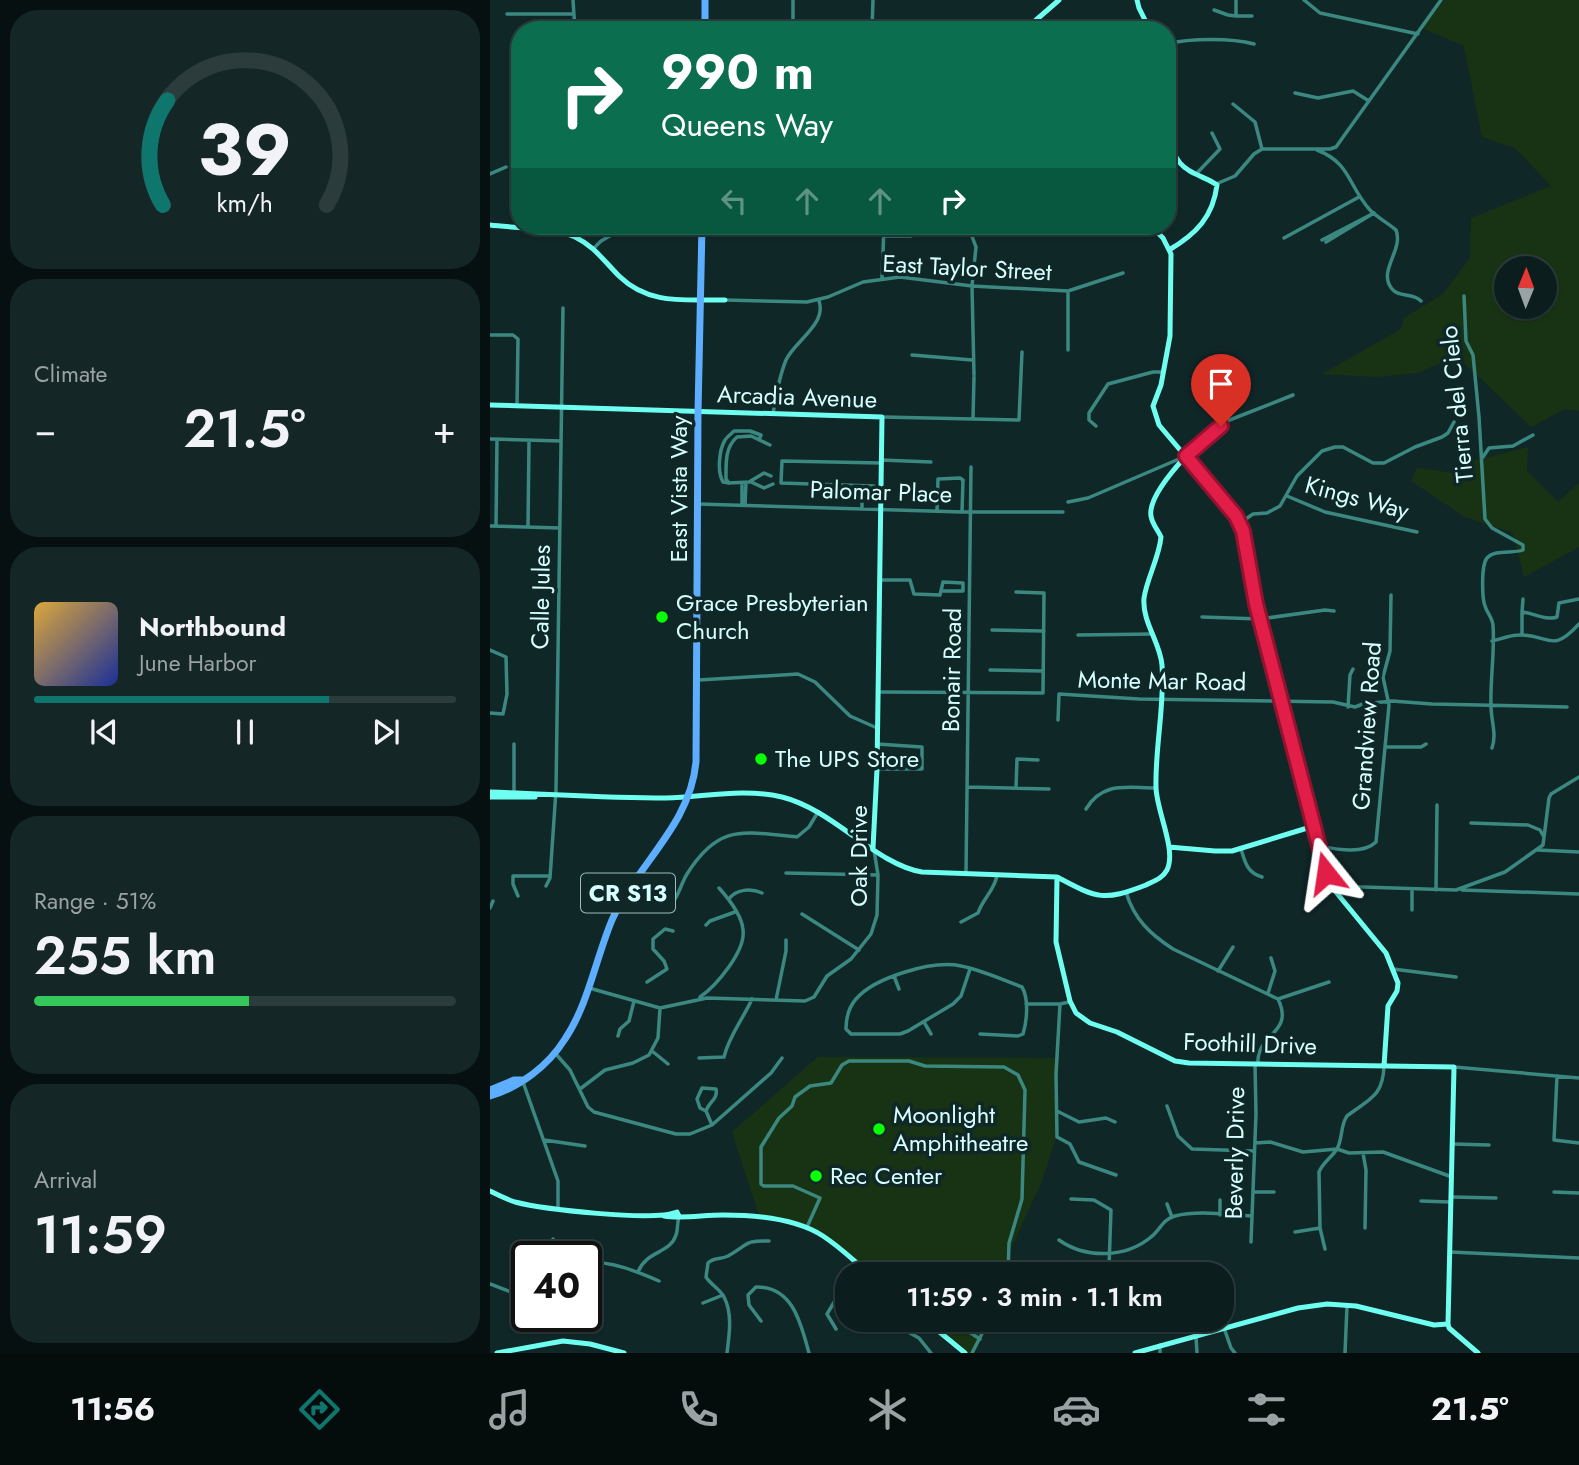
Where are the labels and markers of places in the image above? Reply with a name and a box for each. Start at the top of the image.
pin [1191,354,1251,426]
place label: Grace Presbyterian Church [676,585,869,648]
marker: Grace Presbyterian Church [654,609,670,625]
place label: The UPS Store [775,741,919,776]
marker: The UPS Store [753,751,769,767]
place label: Moonlight Amphitheatre [893,1097,1028,1160]
marker: Moonlight Amphitheatre [871,1121,887,1137]
place label: Rec Center [830,1158,943,1193]
marker: Rec Center [808,1168,824,1184]

